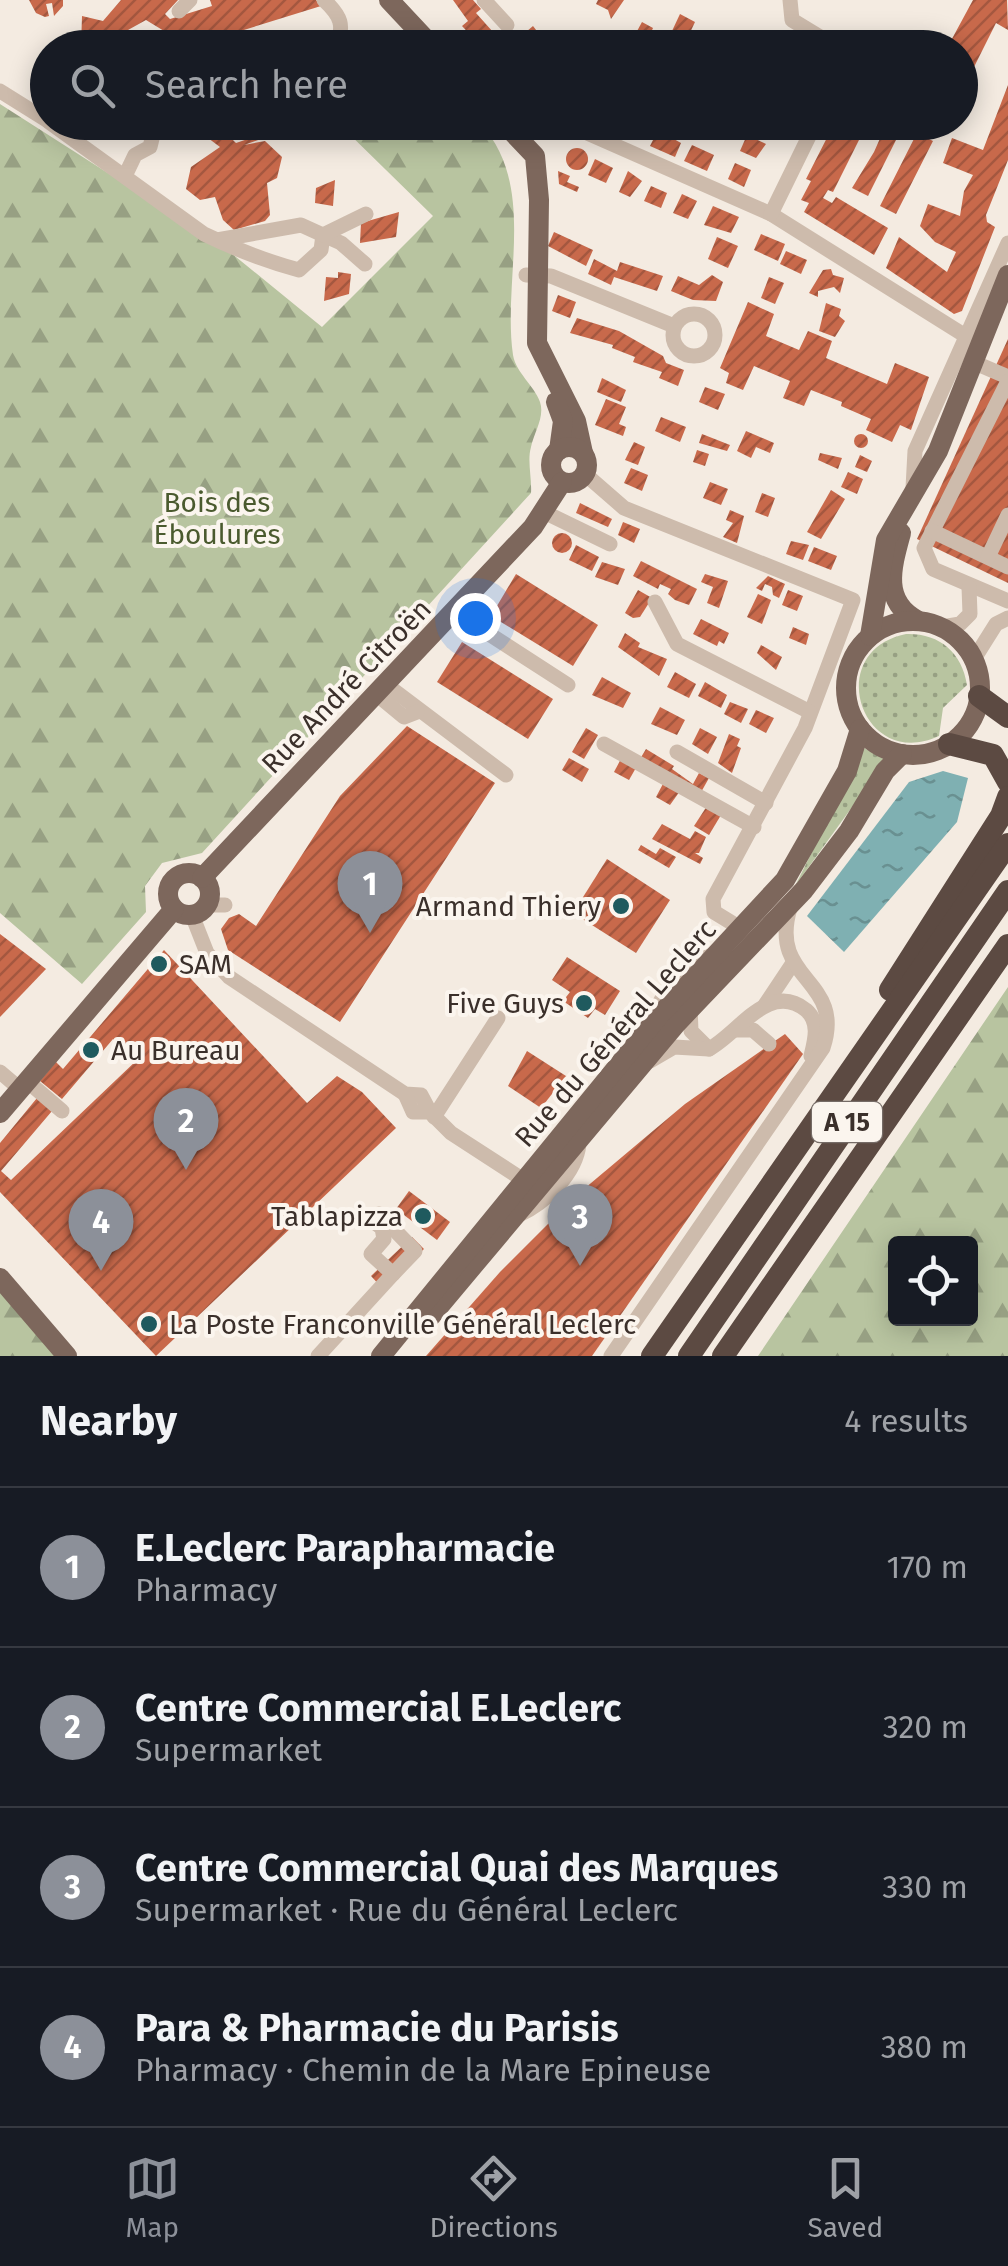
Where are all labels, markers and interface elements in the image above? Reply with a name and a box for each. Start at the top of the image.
search box [30,30,978,140]
icon: search [65,58,120,113]
text: Search here [145,62,348,108]
park label: Bois des Éboulures [153,486,281,551]
street label: Rue André Citroën [255,592,438,780]
your location [450,593,501,644]
pin: 1 [338,850,402,933]
place label: Armand Thiery [416,890,601,923]
marker: Armand Thiery [610,895,632,917]
street label: Rue du Général Leclerc [508,913,723,1154]
place label: SAM [179,948,232,981]
marker: SAM [148,953,170,975]
place label: Five Guys [446,987,564,1020]
marker: Five Guys [573,992,595,1014]
place label: Au Bureau [111,1034,241,1067]
marker: Au Bureau [80,1039,102,1061]
pin: 2 [154,1088,218,1170]
road number: A 15 [812,1102,882,1142]
pin: 3 [548,1184,612,1266]
pin: 4 [68,1188,134,1271]
place label: Tablapizza [271,1200,403,1233]
marker: Tablapizza [412,1205,434,1227]
map controls [888,1236,978,1326]
button: locate [888,1236,978,1326]
place label: La Poste Franconville Général Leclerc [169,1308,636,1341]
marker: La Poste Franconville Général Leclerc [138,1313,160,1335]
text: Nearby [40,1396,177,1446]
text: 4 results [844,1402,968,1440]
text: E.Leclerc Parapharmacie [135,1525,555,1571]
text: 1 [65,1548,80,1586]
text: 170 m [887,1548,968,1586]
text: Pharmacy [135,1571,277,1609]
text: Centre Commercial E.Leclerc [135,1685,621,1731]
text: 2 [64,1708,81,1746]
text: 320 m [883,1708,968,1746]
text: Supermarket [135,1731,322,1769]
text: Centre Commercial Quai des Marques [135,1845,778,1891]
text: 3 [64,1868,81,1906]
text: 330 m [882,1868,968,1906]
text: Supermarket · Rue du Général Leclerc [135,1891,678,1929]
text: Para & Pharmacie du Parisis [135,2005,619,2051]
text: 4 [63,2028,82,2066]
text: 380 m [881,2028,968,2066]
text: Pharmacy · Chemin de la Mare Epineuse [135,2051,711,2089]
tab: Map [125,2151,180,2244]
tab: Directions [429,2151,558,2244]
tab: Saved [807,2151,883,2244]

